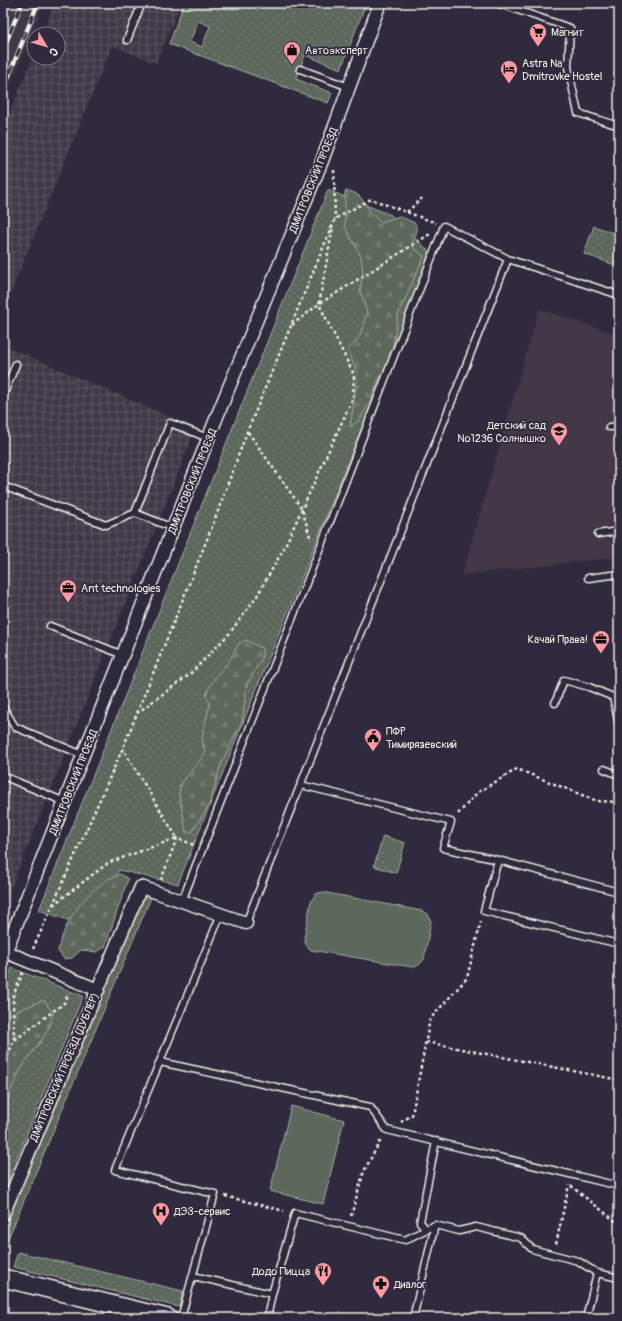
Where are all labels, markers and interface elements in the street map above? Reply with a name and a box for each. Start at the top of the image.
supermarket icon: Магнит [528,22,548,47]
north arrow [26,26,66,66]
place label: Магнит [551,26,584,39]
shop icon: Автоэксперт [282,40,302,65]
place label: Автоэксперт [305,44,368,57]
text: С [46,45,61,59]
place label: Astra Na Dmitrovke Hostel [522,57,602,83]
hotel icon: Astra Na Dmitrovke Hostel [499,59,519,84]
street label: ДМИТРОВСКИЙ ПРОЕЗД [286,125,341,236]
place label: Детский сад №1236 Солнышко [457,419,546,445]
school or university icon: Детский сад №1236 Солнышко [549,421,569,446]
street label: ДМИТРОВСКИЙ ПРОЕЗД [165,426,220,537]
office icon: Ant technologies [58,578,78,603]
place label: Ant technologies [81,582,160,595]
office icon: Качай Права! [591,629,611,654]
place label: Качай Права! [528,633,588,646]
place label: ПФР Тимирязевский [386,725,457,751]
street label: ДМИТРОВСКИЙ ПРОЕЗД [46,727,101,838]
public building icon: ПФР Тимирязевский [363,727,383,752]
street label: ДМИТРОВСКИЙ ПРОЕЗД (ДУБЛЁР) [27,991,102,1144]
hospital icon: ДЭЗ-сервис [151,1201,171,1226]
place label: ДЭЗ-сервис [173,1205,231,1218]
restaurant icon: Додо Пицца [313,1261,333,1286]
place label: Додо Пицца [251,1265,310,1278]
pharmacy icon: Диалог [371,1274,391,1299]
place label: Диалог [393,1278,426,1291]

